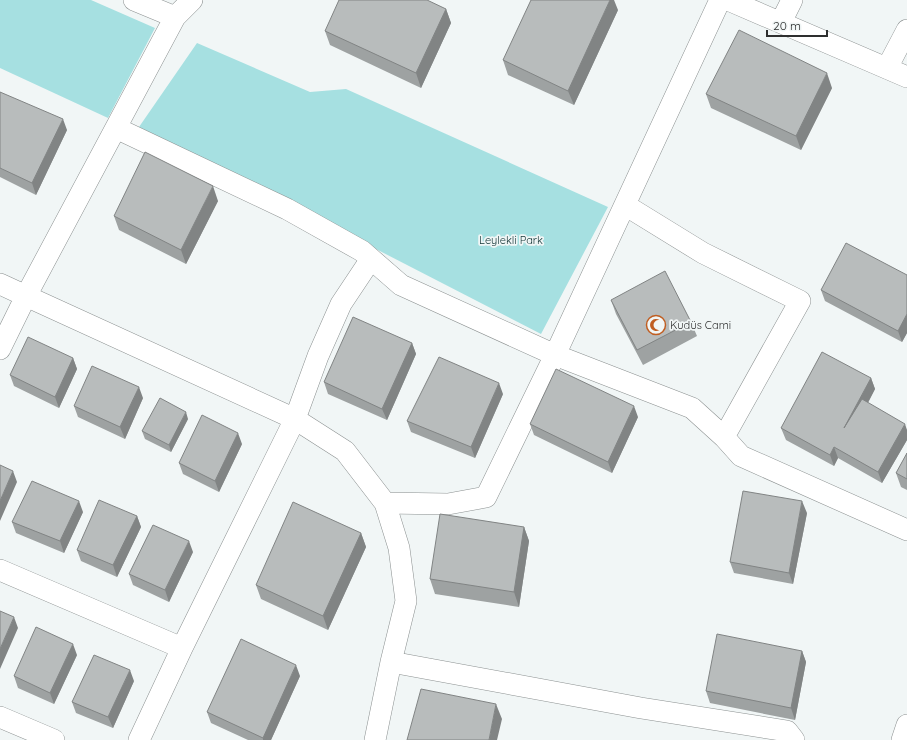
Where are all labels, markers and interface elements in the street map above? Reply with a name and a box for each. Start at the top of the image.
scale bar [767,12,827,38]
text: 20 m [773,18,801,33]
park label: Leylekli Park [479,233,543,247]
mosque icon: Kudüs Cami [645,314,667,336]
place label: Kudüs Cami [670,318,731,332]

